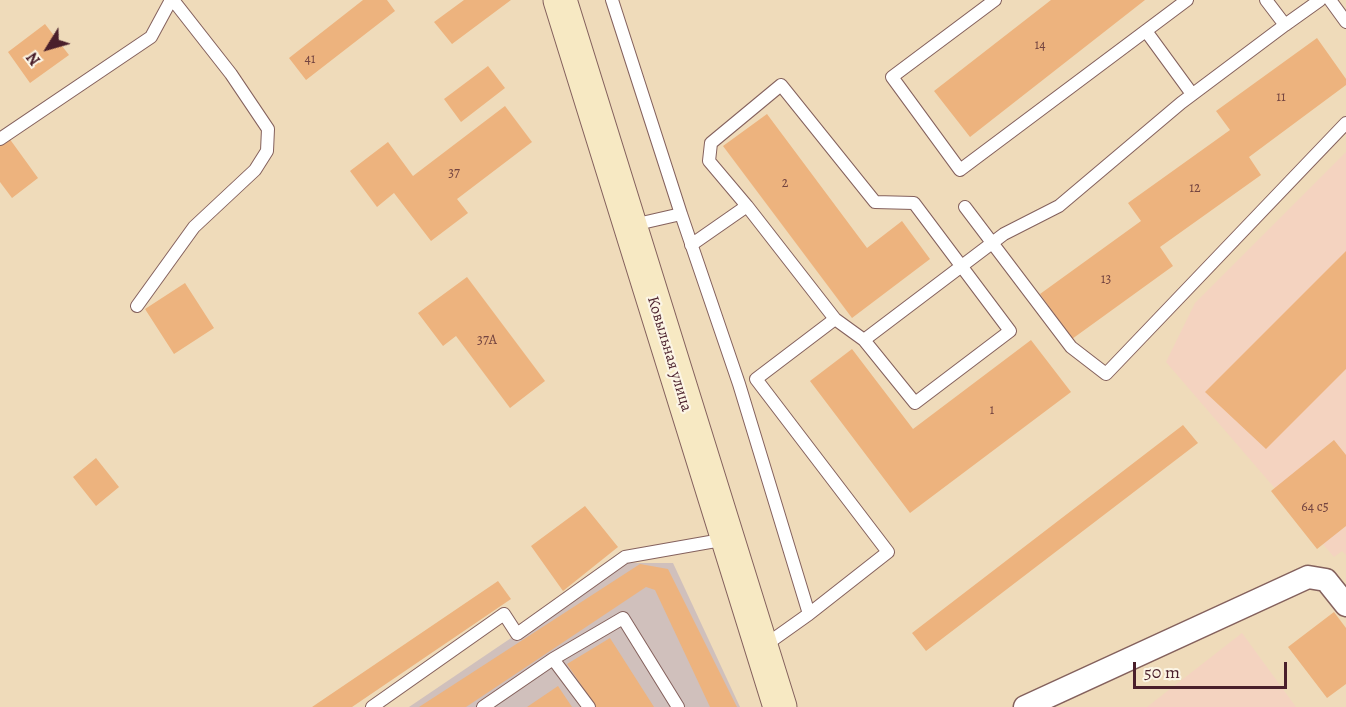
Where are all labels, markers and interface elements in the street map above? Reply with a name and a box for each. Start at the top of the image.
north arrow [18,18,78,78]
house number: 14 [1034,38,1046,54]
text: N [21,48,46,70]
house number: 41 [304,52,316,68]
house number: 11 [1276,90,1286,106]
house number: 37 [448,166,460,182]
house number: 2 [782,176,788,192]
house number: 12 [1189,181,1201,197]
house number: 13 [1101,272,1111,288]
street label: Ковыльная улица [642,294,696,414]
house number: 37А [477,333,497,349]
house number: 1 [990,403,994,419]
house number: 64 с5 [1301,500,1329,516]
scale bar [1136,650,1290,688]
text: 50 m [1144,660,1180,684]

